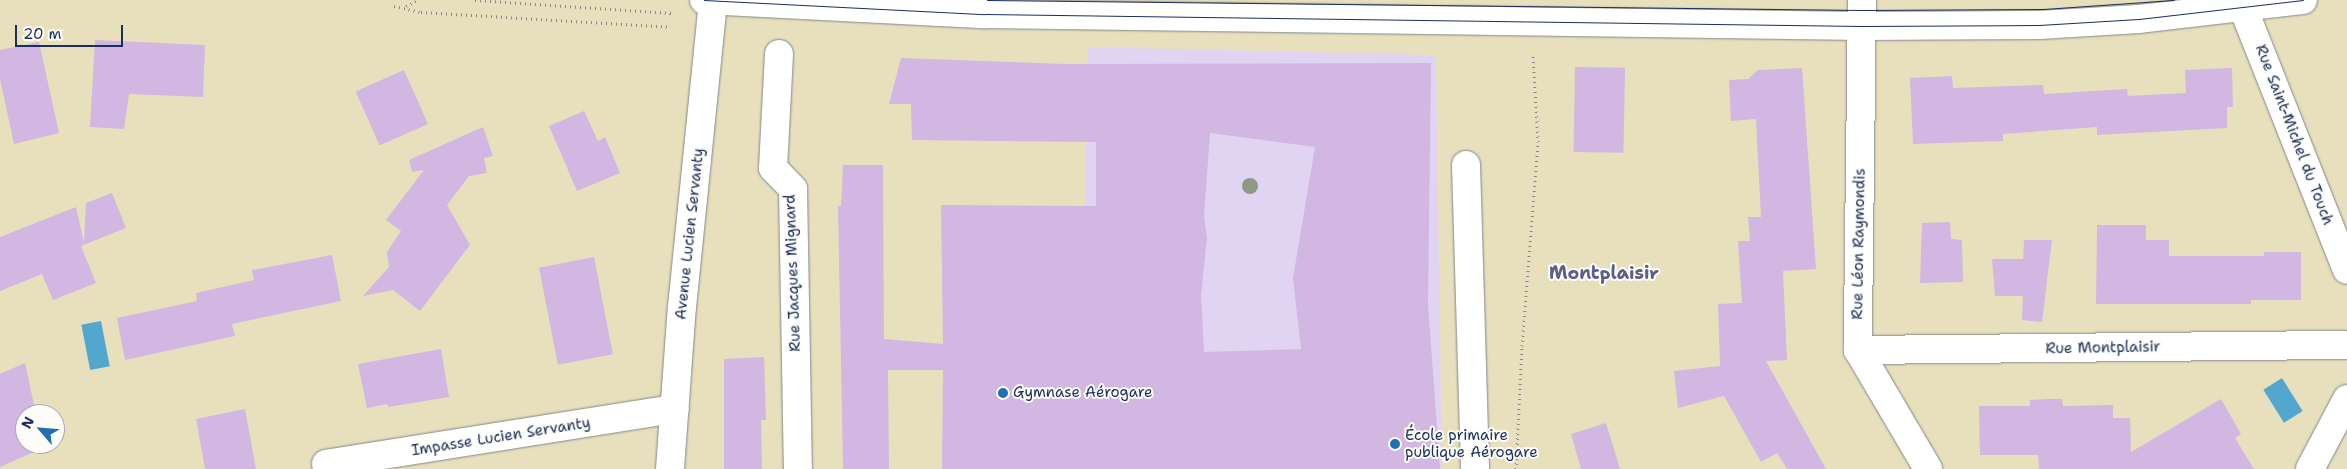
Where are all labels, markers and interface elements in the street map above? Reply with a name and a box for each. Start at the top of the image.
scale bar [18,15,125,47]
text: 20 m [23,24,62,44]
street label: Rue Saint-Michel du Touch [2251,42,2337,228]
street label: Avenue Lucien Servanty [672,147,708,321]
street label: Rue Léon Raymondis [1849,168,1869,320]
street label: Rue Jacques Mignard [781,194,805,352]
district label: Montplaisir [1549,262,1659,284]
street label: Rue Montplaisir [2045,338,2161,358]
place label: Gymnase Aérogare [1013,384,1153,402]
marker: Gymnase Aérogare [997,387,1009,399]
north arrow [15,404,65,454]
text: N [17,414,38,432]
street label: Impasse Lucien Servanty [410,414,592,460]
place label: École primaire publique Aérogare [1405,426,1538,461]
marker: École primaire publique Aérogare [1389,438,1401,450]

